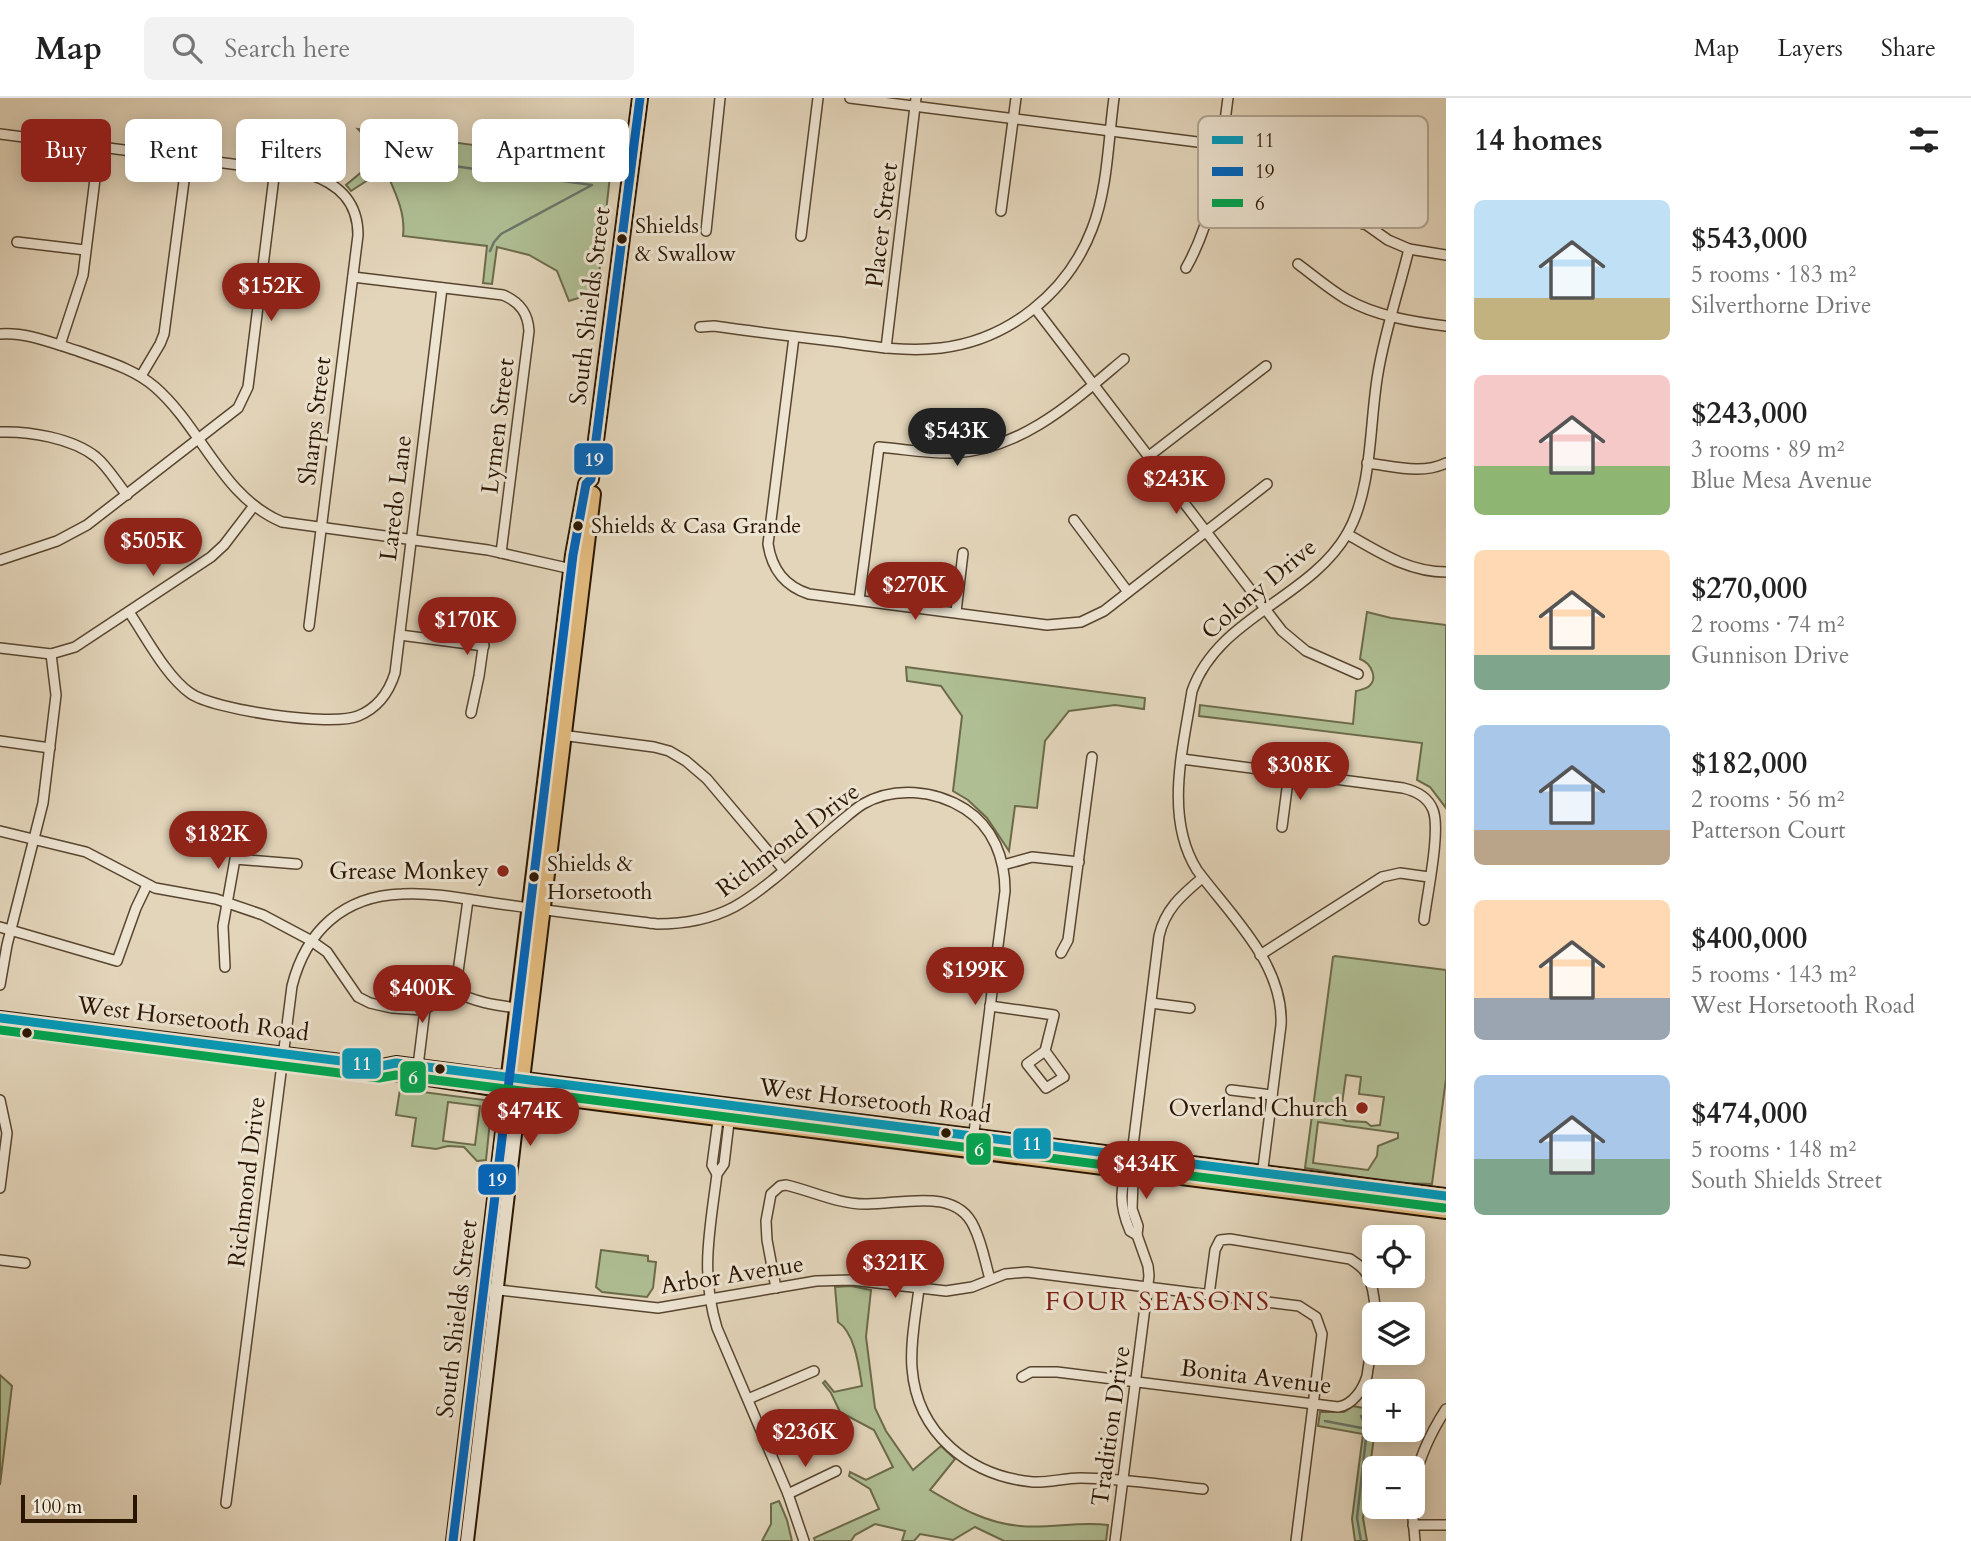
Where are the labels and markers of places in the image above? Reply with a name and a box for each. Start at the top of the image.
place label: Shields & Swallow [635,211,737,269]
marker: Shields & Swallow [615,232,629,246]
pin: $152K [222,264,320,323]
pin: $543K [908,408,1006,468]
pin: $243K [1127,456,1225,516]
place label: Shields & Casa Grande [591,511,801,541]
pin: $505K [104,518,202,578]
marker: Shields & Casa Grande [571,519,585,533]
pin: $270K [866,562,964,622]
pin: $170K [418,598,516,657]
pin: $308K [1251,742,1349,802]
pin: $182K [169,812,267,871]
place label: Shields & Horsetooth [547,849,652,907]
place label: Grease Monkey [329,855,489,888]
marker: Grease Monkey [495,863,511,879]
marker: Shields & Horsetooth [527,870,541,884]
pin: $199K [926,948,1024,1007]
pin: $400K [373,965,471,1025]
unlabelled marker [20,1026,34,1040]
unlabelled marker [433,1062,447,1076]
pin: $474K [481,1088,579,1148]
place label: Overland Church [1169,1092,1348,1125]
marker: Overland Church [1354,1100,1370,1116]
unlabelled marker [939,1126,953,1140]
pin: $434K [1097,1142,1195,1201]
pin: $321K [846,1240,944,1300]
pin: $236K [756,1410,854,1469]

